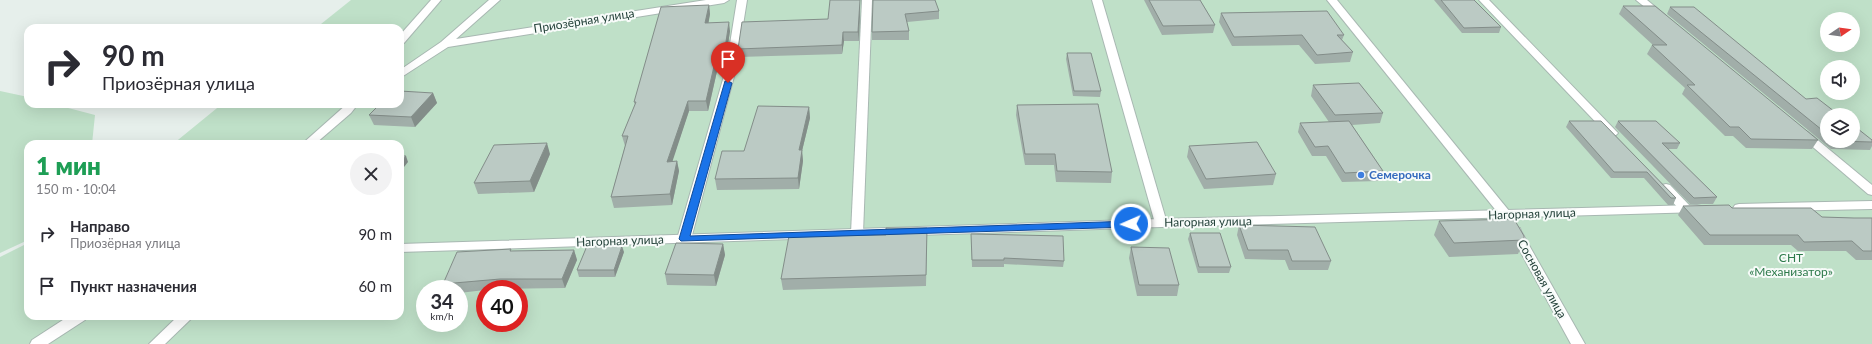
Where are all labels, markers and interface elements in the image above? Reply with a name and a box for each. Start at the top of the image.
street label: Приозёрная улица [532,5,635,36]
north arrow [1820,12,1860,52]
map controls [1820,12,1860,148]
text: 90 m [102,38,165,72]
icon: right [36,40,88,92]
pin [711,42,745,83]
icon: arrive [717,48,739,70]
button: sound [1820,60,1860,100]
text: Приозёрная улица [102,72,255,94]
button: layers [1820,108,1860,148]
text: 1 мин [36,151,101,180]
button: close [350,153,392,195]
place label: Семерочка [1369,167,1431,182]
marker: Семерочка [1356,170,1366,180]
text: 150 m · 10:04 [36,181,116,197]
position arrow [1110,203,1152,245]
street label: Нагорная улица [1488,204,1576,223]
street label: Нагорная улица [1164,213,1252,230]
text: Направо [70,217,130,235]
icon: right [36,223,58,245]
text: 90 m [358,225,392,243]
street label: Нагорная улица [576,231,664,250]
text: Приозёрная улица [70,235,180,251]
street label: Сосновая улица [1515,237,1570,321]
park label: СНТ «Механизатор» [1749,250,1833,279]
icon: arrive [36,275,58,297]
text: Пункт назначения [70,277,197,295]
text: 60 m [358,277,392,295]
speed limit sign: 40 [476,280,528,332]
text: 34 [430,289,454,313]
text: km/h [430,310,454,322]

